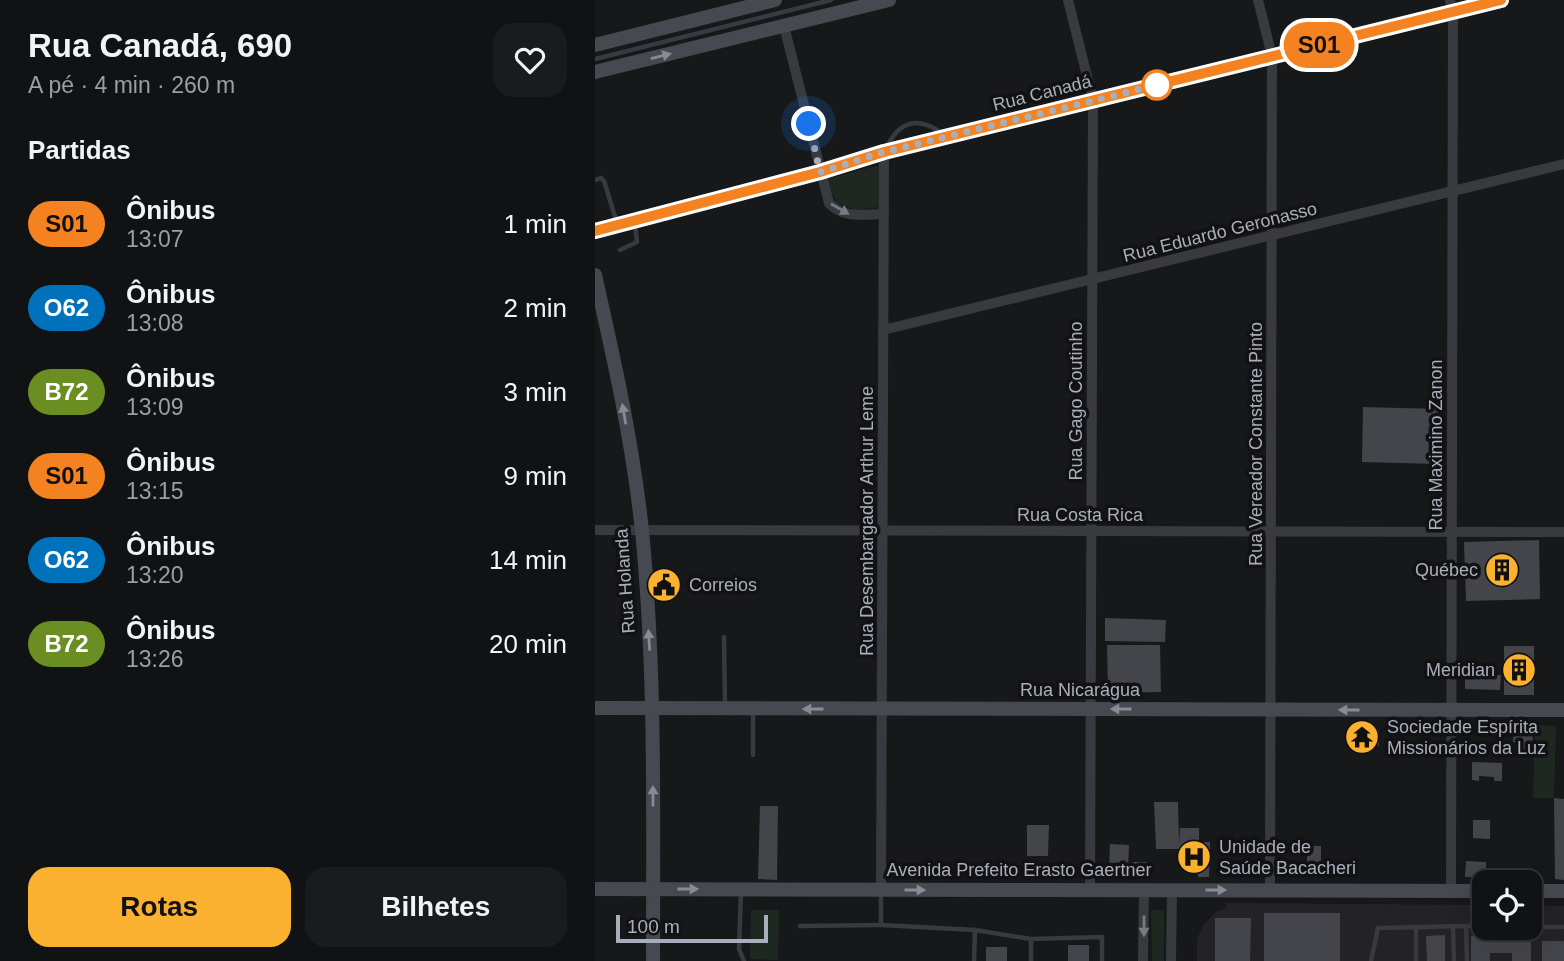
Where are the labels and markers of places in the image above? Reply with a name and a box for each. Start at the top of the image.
unlabelled marker [1142,70,1172,100]
building icon: Québec [1483,551,1521,589]
place label: Québec [1415,560,1478,580]
public building icon: Correios [645,566,683,604]
place label: Correios [689,575,757,595]
building icon: Meridian [1500,651,1538,689]
place label: Meridian [1426,660,1495,680]
place label: Sociedade Espírita Missionários da Luz [1387,717,1546,758]
temple icon: Sociedade Espírita Missionários da Luz [1343,718,1381,756]
place label: Unidade de Saúde Bacacheri [1219,837,1356,878]
hospital icon: Unidade de Saúde Bacacheri [1175,838,1213,876]

